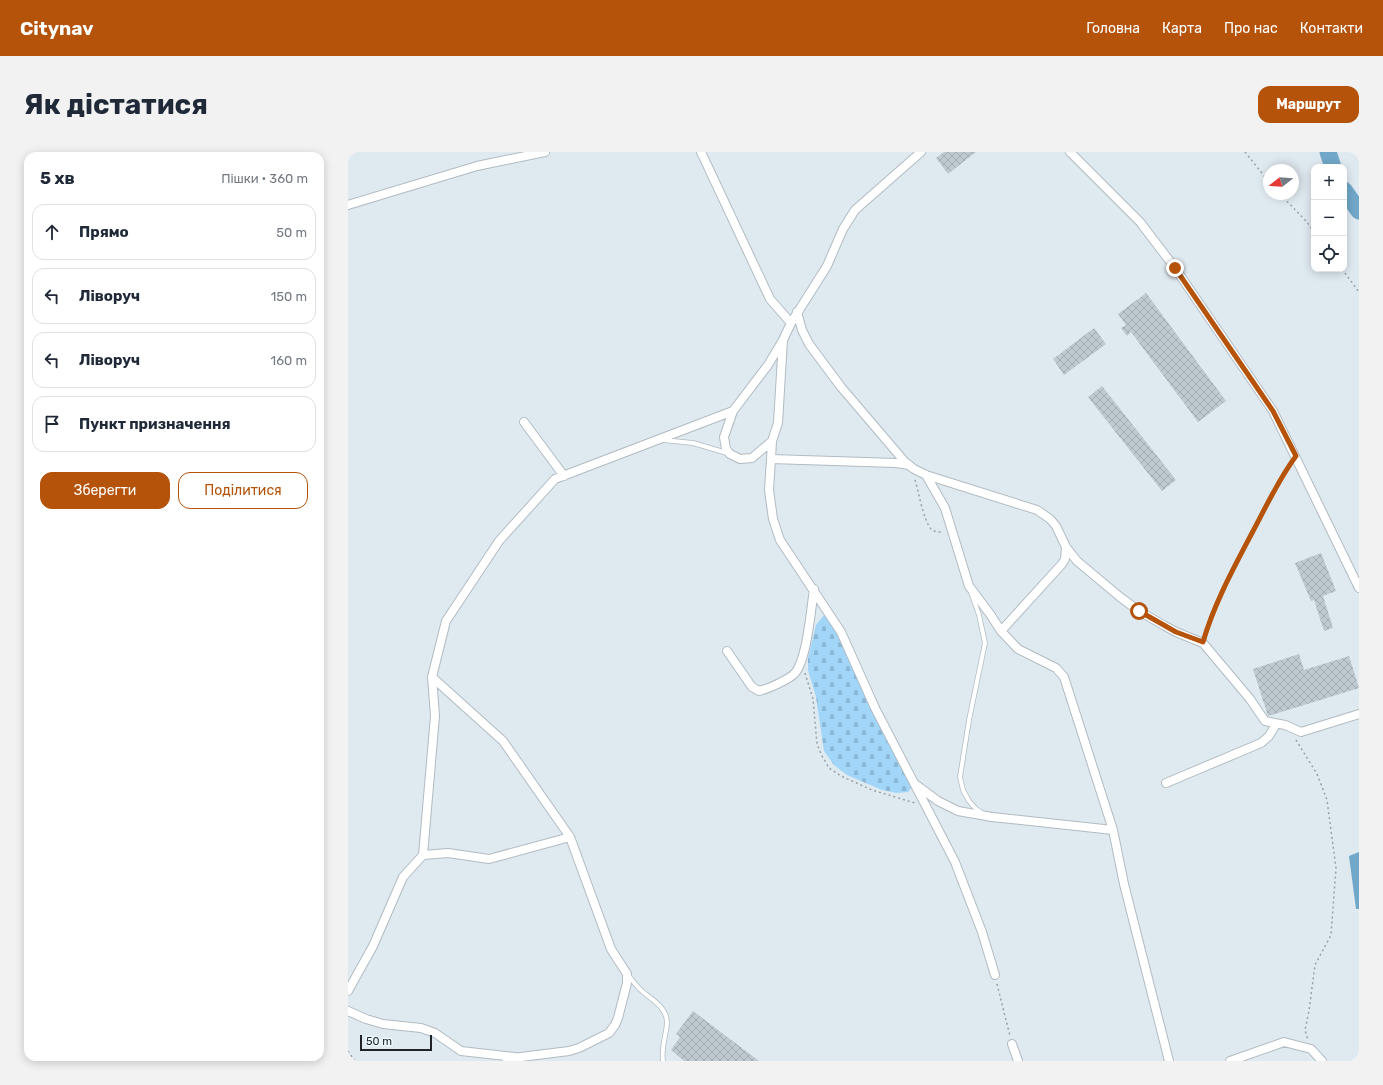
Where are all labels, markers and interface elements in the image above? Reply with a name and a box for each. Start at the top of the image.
text: Citynav [20,17,93,40]
text: Головна [1086,20,1140,37]
text: Карта [1162,20,1202,37]
text: Про нас [1224,20,1278,37]
text: Контакти [1300,20,1363,37]
button: Маршрут [1258,86,1359,123]
text: Як дістатися [24,88,208,121]
north arrow [1263,164,1299,200]
map controls [1311,164,1347,272]
button: + [1311,164,1347,200]
text: 5 хв [40,168,75,188]
text: Пішки · 360 m [221,171,308,186]
button: − [1311,200,1347,236]
icon: ahead [41,221,63,243]
text: Прямо [79,223,129,241]
text: 50 m [276,225,307,240]
button: locate [1311,236,1347,272]
route end [1166,259,1184,277]
icon: left [41,285,63,307]
text: Ліворуч [79,287,140,305]
text: 150 m [271,289,307,304]
icon: left [41,349,63,371]
text: Ліворуч [79,351,140,369]
text: 160 m [271,353,307,368]
icon: arrive [41,413,63,435]
text: Пункт призначення [79,415,231,433]
button: Зберегти [40,472,170,509]
button: Поділитися [178,472,308,509]
route start [1130,602,1148,620]
scale bar [360,1033,432,1052]
text: 50 m [366,1035,392,1048]

